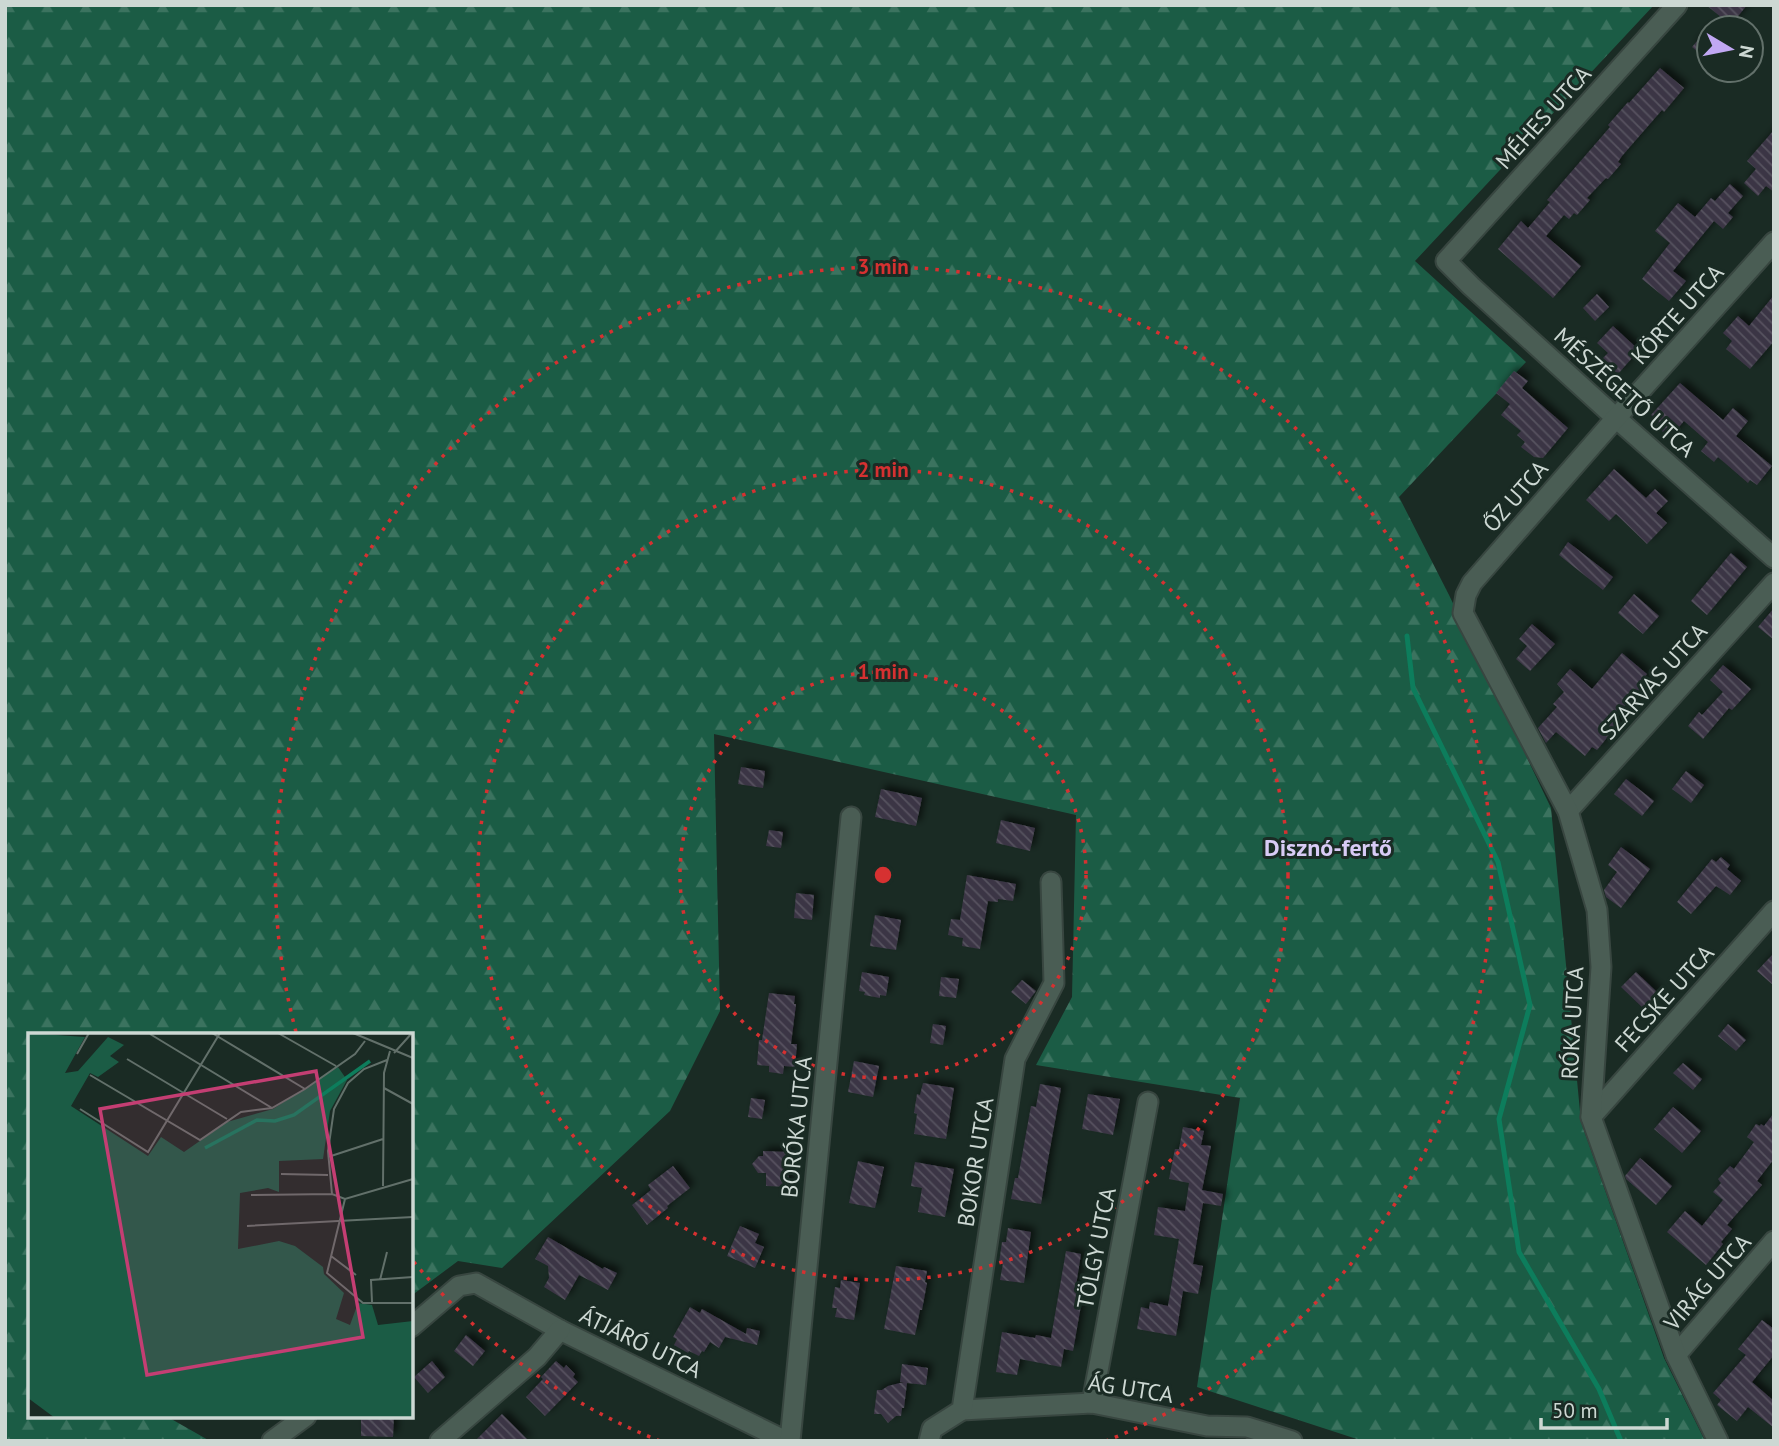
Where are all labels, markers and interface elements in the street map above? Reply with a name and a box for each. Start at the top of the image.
north arrow [1695,14,1765,84]
text: N [1734,44,1760,60]
street label: MÉHES UTCA [1489,59,1597,175]
text: 3 min [857,253,909,280]
street label: KÖRTE UTCA [1624,258,1730,370]
street label: MÉSZÉGETŐ UTCA [1548,321,1702,463]
street label: ŐZ UTCA [1476,454,1554,538]
text: 2 min [857,456,909,483]
street label: SZARVAS UTCA [1593,616,1713,745]
text: 1 min [857,658,909,685]
district label: Disznó-fertő [1264,832,1392,863]
centre of rings [871,863,895,887]
street label: FECSKE UTCA [1608,938,1720,1058]
street label: RÓKA UTCA [1555,965,1589,1080]
inset map [28,1033,413,1418]
street label: BORÓKA UTCA [774,1054,818,1199]
street label: BOKOR UTCA [950,1095,1000,1229]
street label: TÖLGY UTCA [1070,1184,1122,1311]
street label: VIRÁG UTCA [1657,1227,1757,1337]
street label: ÁTJÁRÓ UTCA [575,1300,707,1384]
street label: ÁG UTCA [1086,1367,1176,1409]
scale bar [1541,1386,1667,1430]
text: 50 m [1552,1397,1598,1424]

